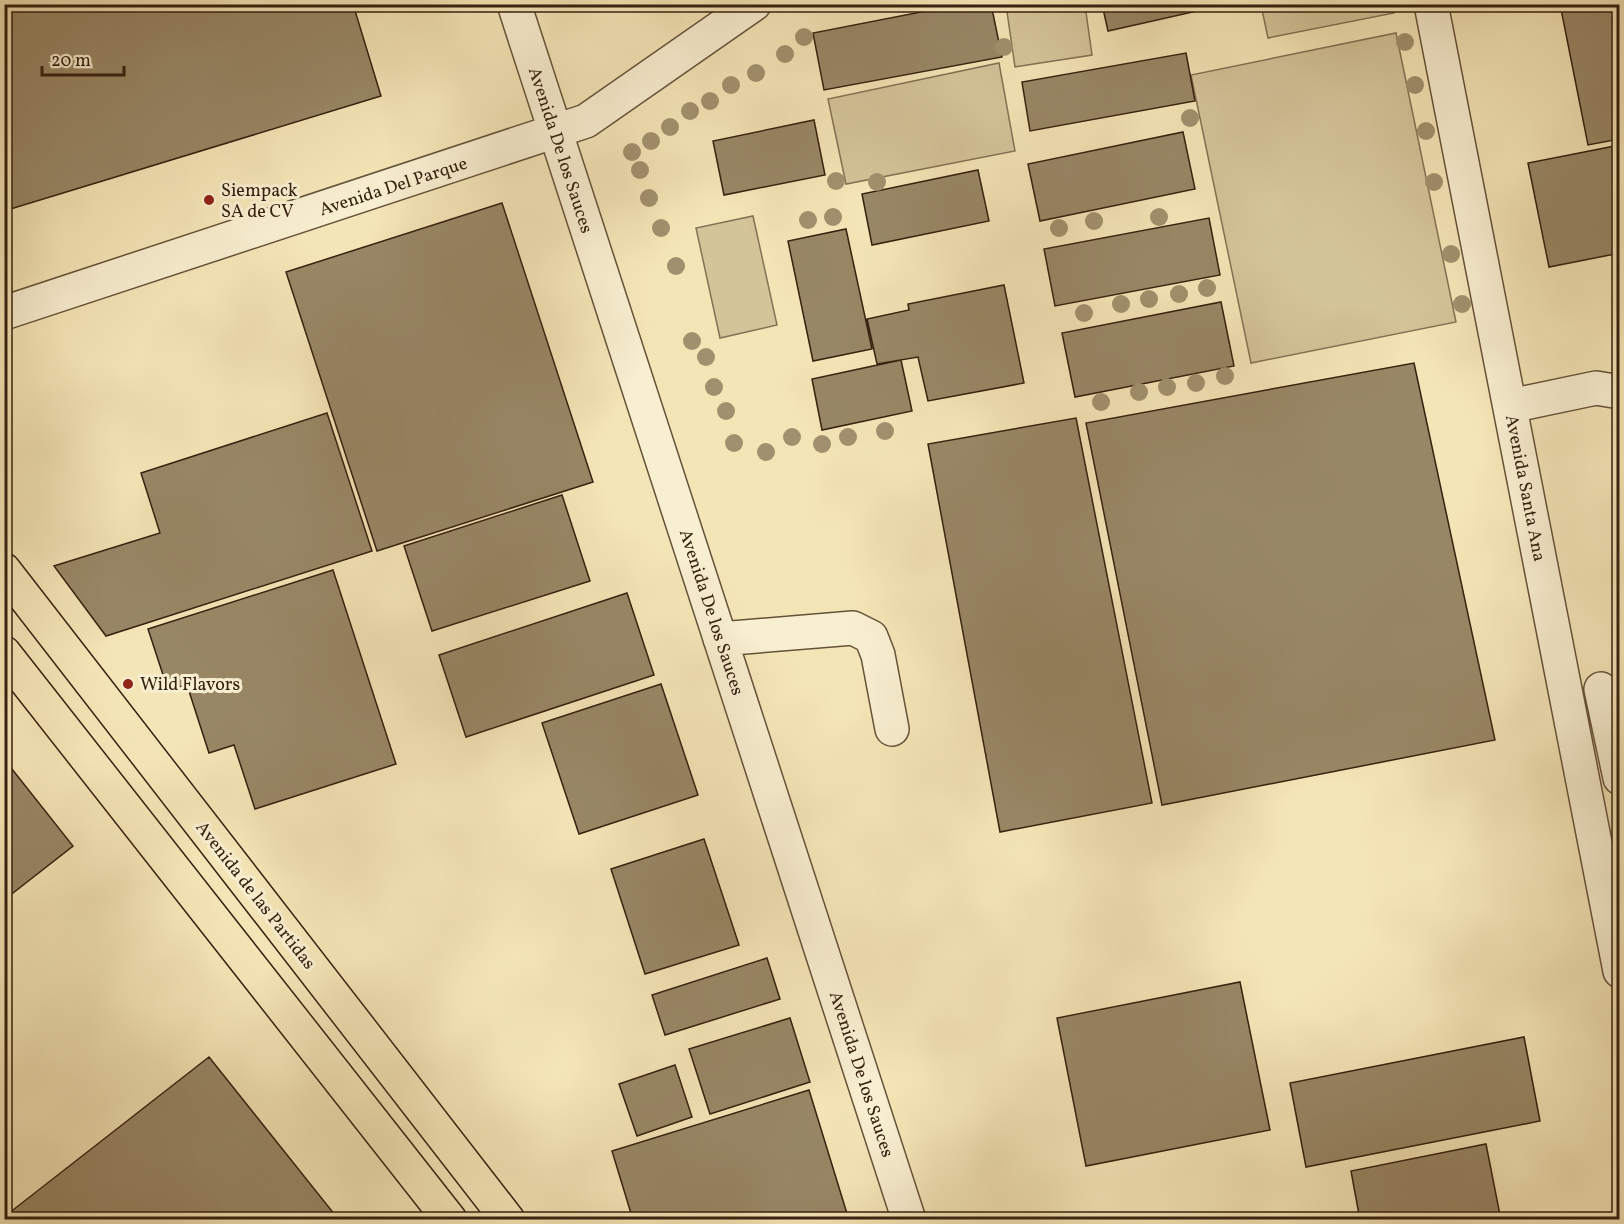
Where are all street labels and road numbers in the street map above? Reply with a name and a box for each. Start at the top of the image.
street label: Avenida De los Sauces [521,64,598,237]
street label: Avenida Del Parque [316,152,471,223]
street label: Avenida Santa Ana [1498,413,1551,564]
street label: Avenida De los Sauces [672,526,749,699]
street label: Avenida de las Partidas [189,817,321,975]
street label: Avenida De los Sauces [822,988,899,1161]

